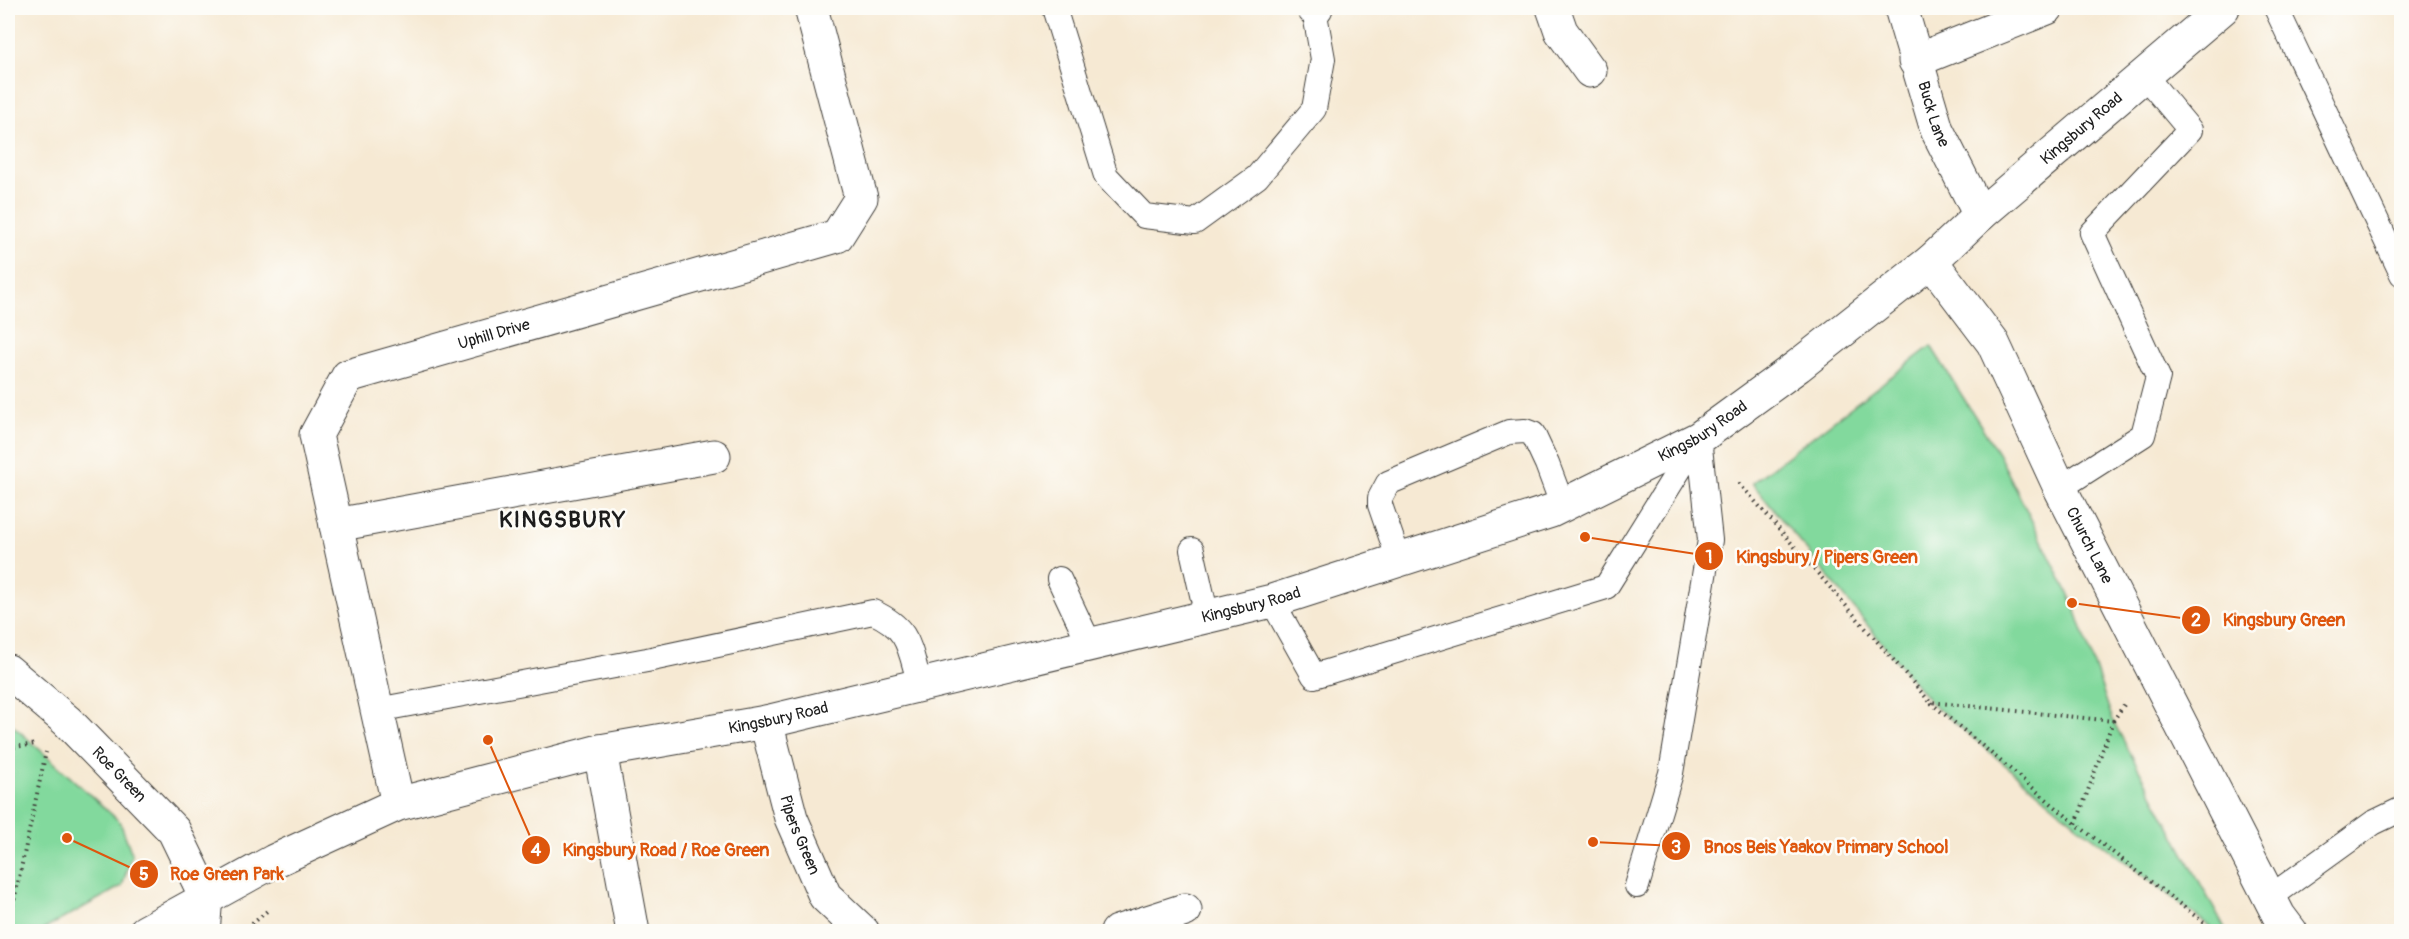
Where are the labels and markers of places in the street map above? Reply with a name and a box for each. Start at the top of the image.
callout: Kingsbury / Pipers Green [1694,538,1930,574]
callout: Kingsbury Green [2181,602,2358,638]
callout: Bnos Beis Yaakov Primary School [1661,828,1960,864]
callout: Kingsbury Road / Roe Green [521,832,782,868]
callout: Roe Green Park [129,856,296,892]

